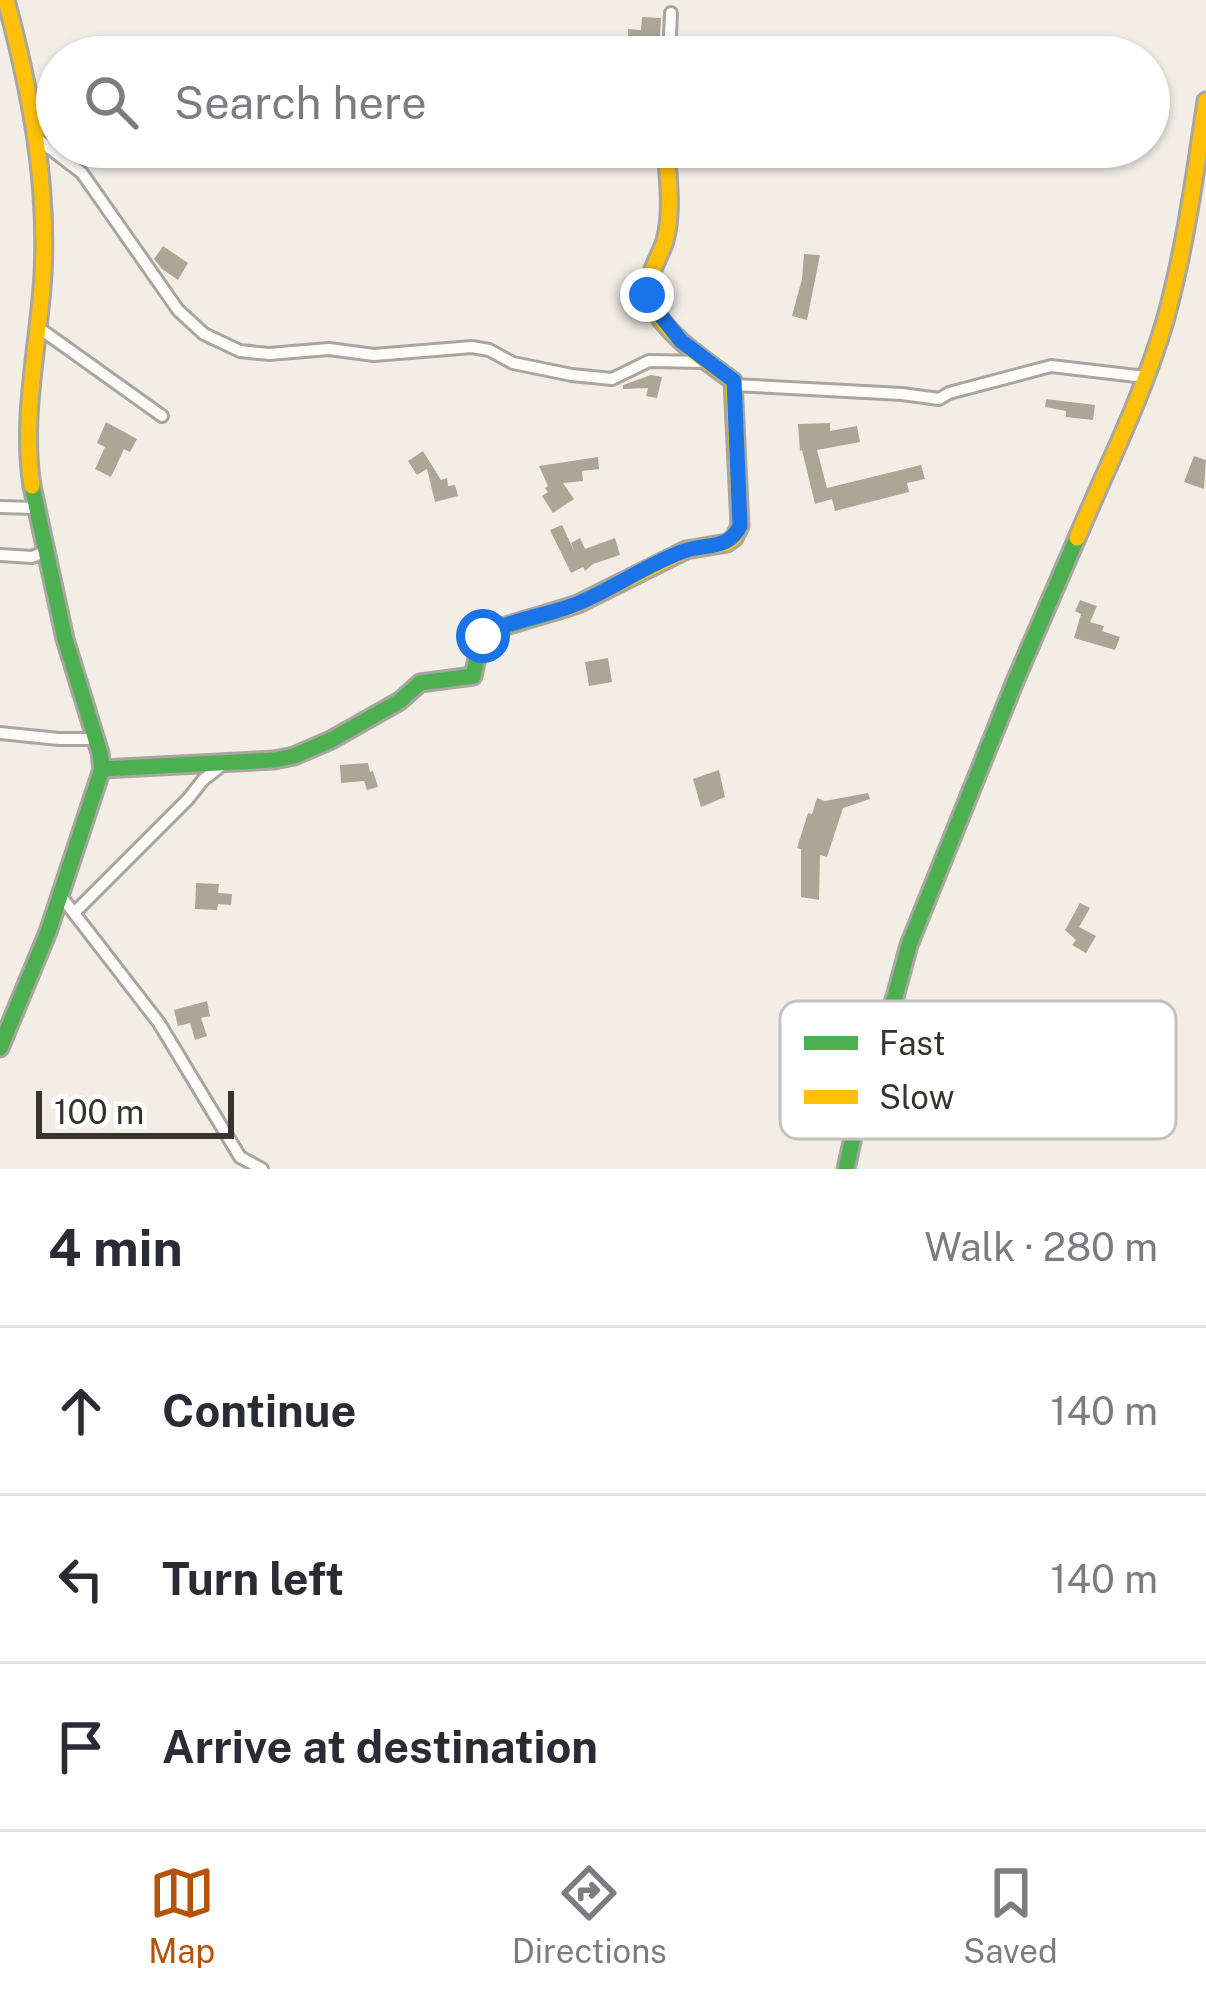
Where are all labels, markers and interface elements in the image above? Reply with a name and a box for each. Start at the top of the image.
search box [36,36,1170,168]
icon: search [78,69,144,135]
text: Search here [174,76,427,129]
route end [620,268,674,322]
route start [456,609,510,663]
legend [780,1001,1176,1139]
text: Fast [879,1024,946,1062]
text: Slow [879,1078,954,1116]
scale bar [36,1085,234,1138]
text: 100 m [54,1093,144,1131]
text: 4 min [48,1218,183,1277]
text: Walk · 280 m [924,1224,1158,1270]
icon: ahead [48,1378,114,1444]
text: Continue [162,1384,356,1437]
text: 140 m [1051,1388,1158,1434]
icon: left [48,1546,114,1612]
text: Turn left [162,1552,344,1605]
text: 140 m [1051,1556,1158,1602]
icon: arrive [48,1714,114,1780]
text: Arrive at destination [162,1720,598,1773]
tab: Map [148,1860,215,1970]
tab: Directions [512,1860,667,1970]
tab: Saved [963,1860,1058,1970]

